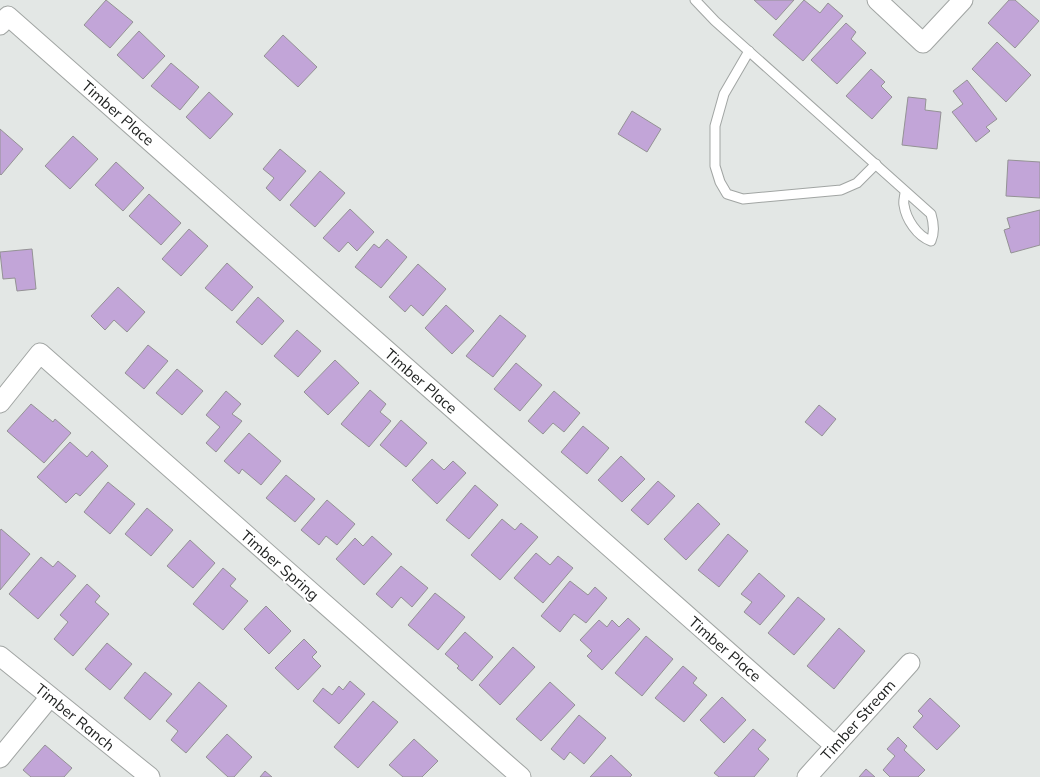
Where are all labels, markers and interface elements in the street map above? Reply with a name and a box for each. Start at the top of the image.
street label: Timber Place [78,76,158,150]
street label: Timber Place [381,344,461,418]
street label: Timber Spring [237,526,323,604]
street label: Timber Place [685,612,765,686]
street label: Timber Stream [817,676,899,764]
street label: Timber Ranch [31,679,119,755]

